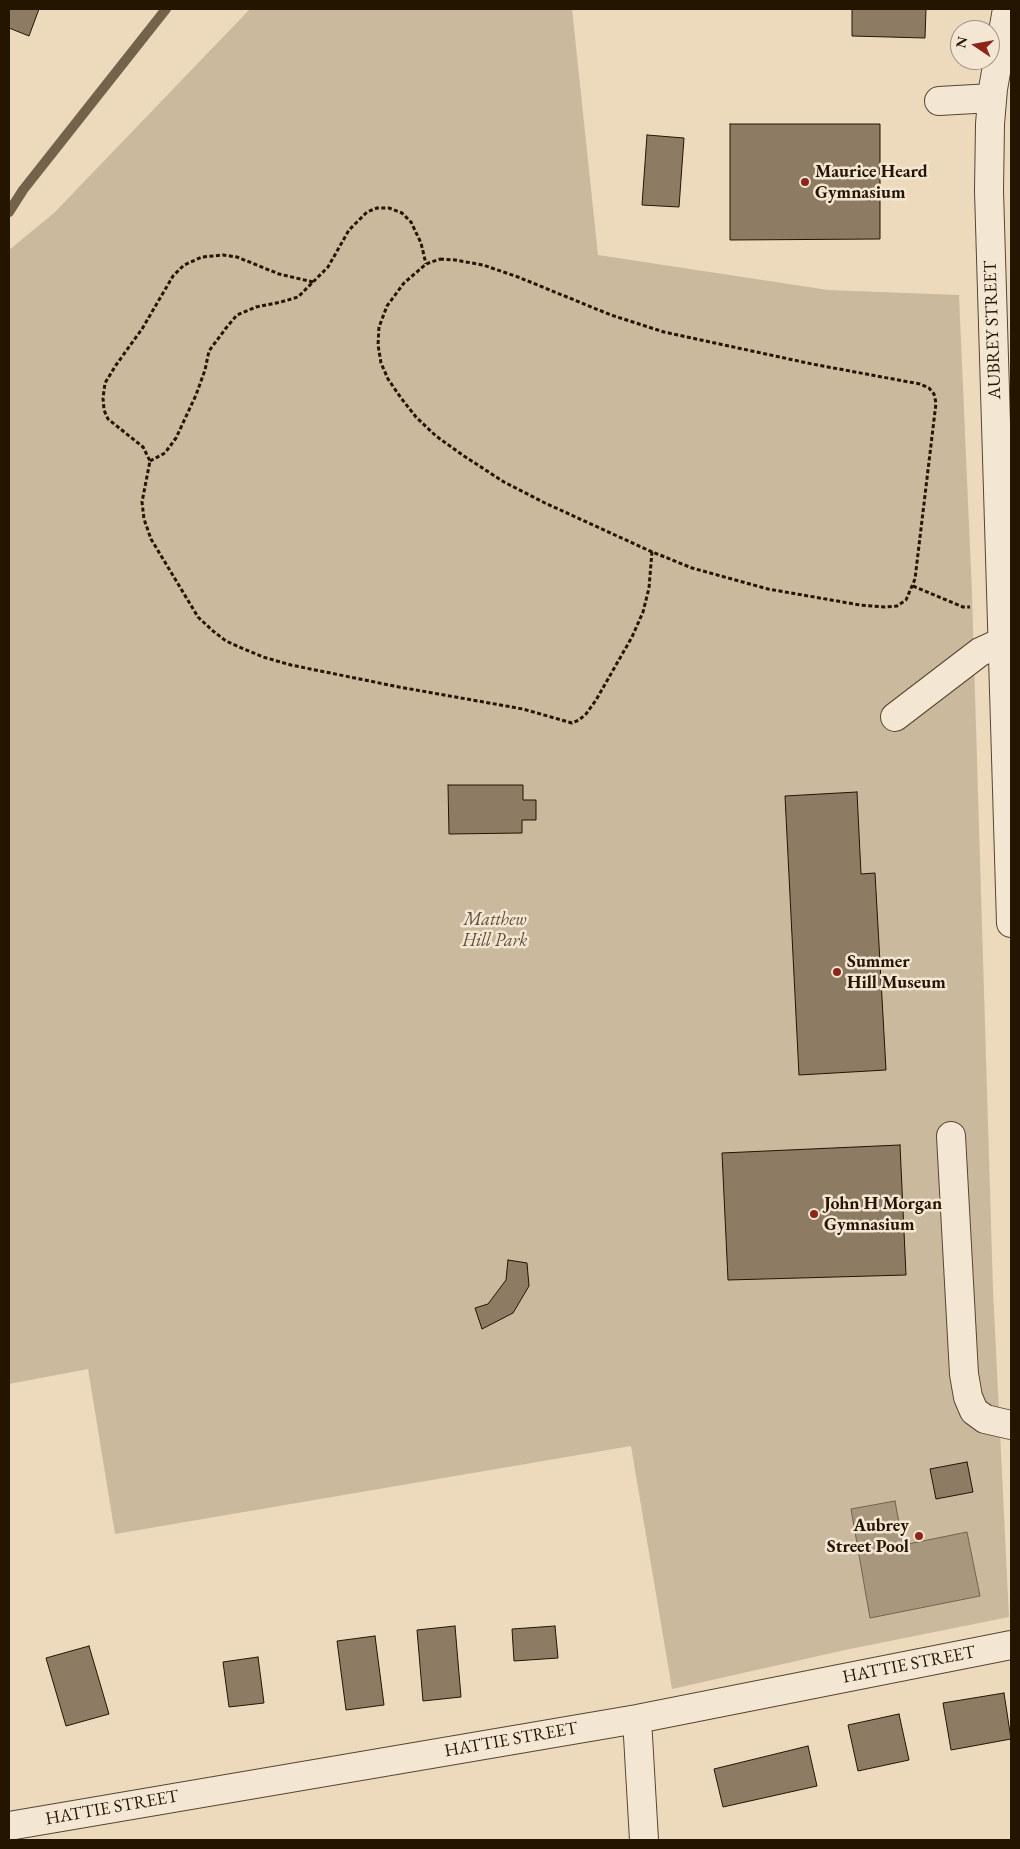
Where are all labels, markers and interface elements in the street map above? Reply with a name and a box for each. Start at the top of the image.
north arrow [950,20,1000,70]
text: N [951,35,971,50]
place label: Maurice Heard Gymnasium [815,161,928,203]
marker: Maurice Heard Gymnasium [799,176,811,188]
street label: AUBREY STREET [980,260,1006,400]
park label: Matthew Hill Park [463,909,527,952]
place label: Summer Hill Museum [847,951,946,994]
marker: Summer Hill Museum [831,966,843,978]
place label: John H Morgan Gymnasium [824,1193,942,1236]
marker: John H Morgan Gymnasium [808,1208,820,1220]
place label: Aubrey Street Pool [827,1515,909,1558]
marker: Aubrey Street Pool [913,1530,925,1542]
street label: HATTIE STREET [841,1642,977,1688]
street label: HATTIE STREET [443,1718,579,1762]
street label: HATTIE STREET [44,1786,180,1830]

